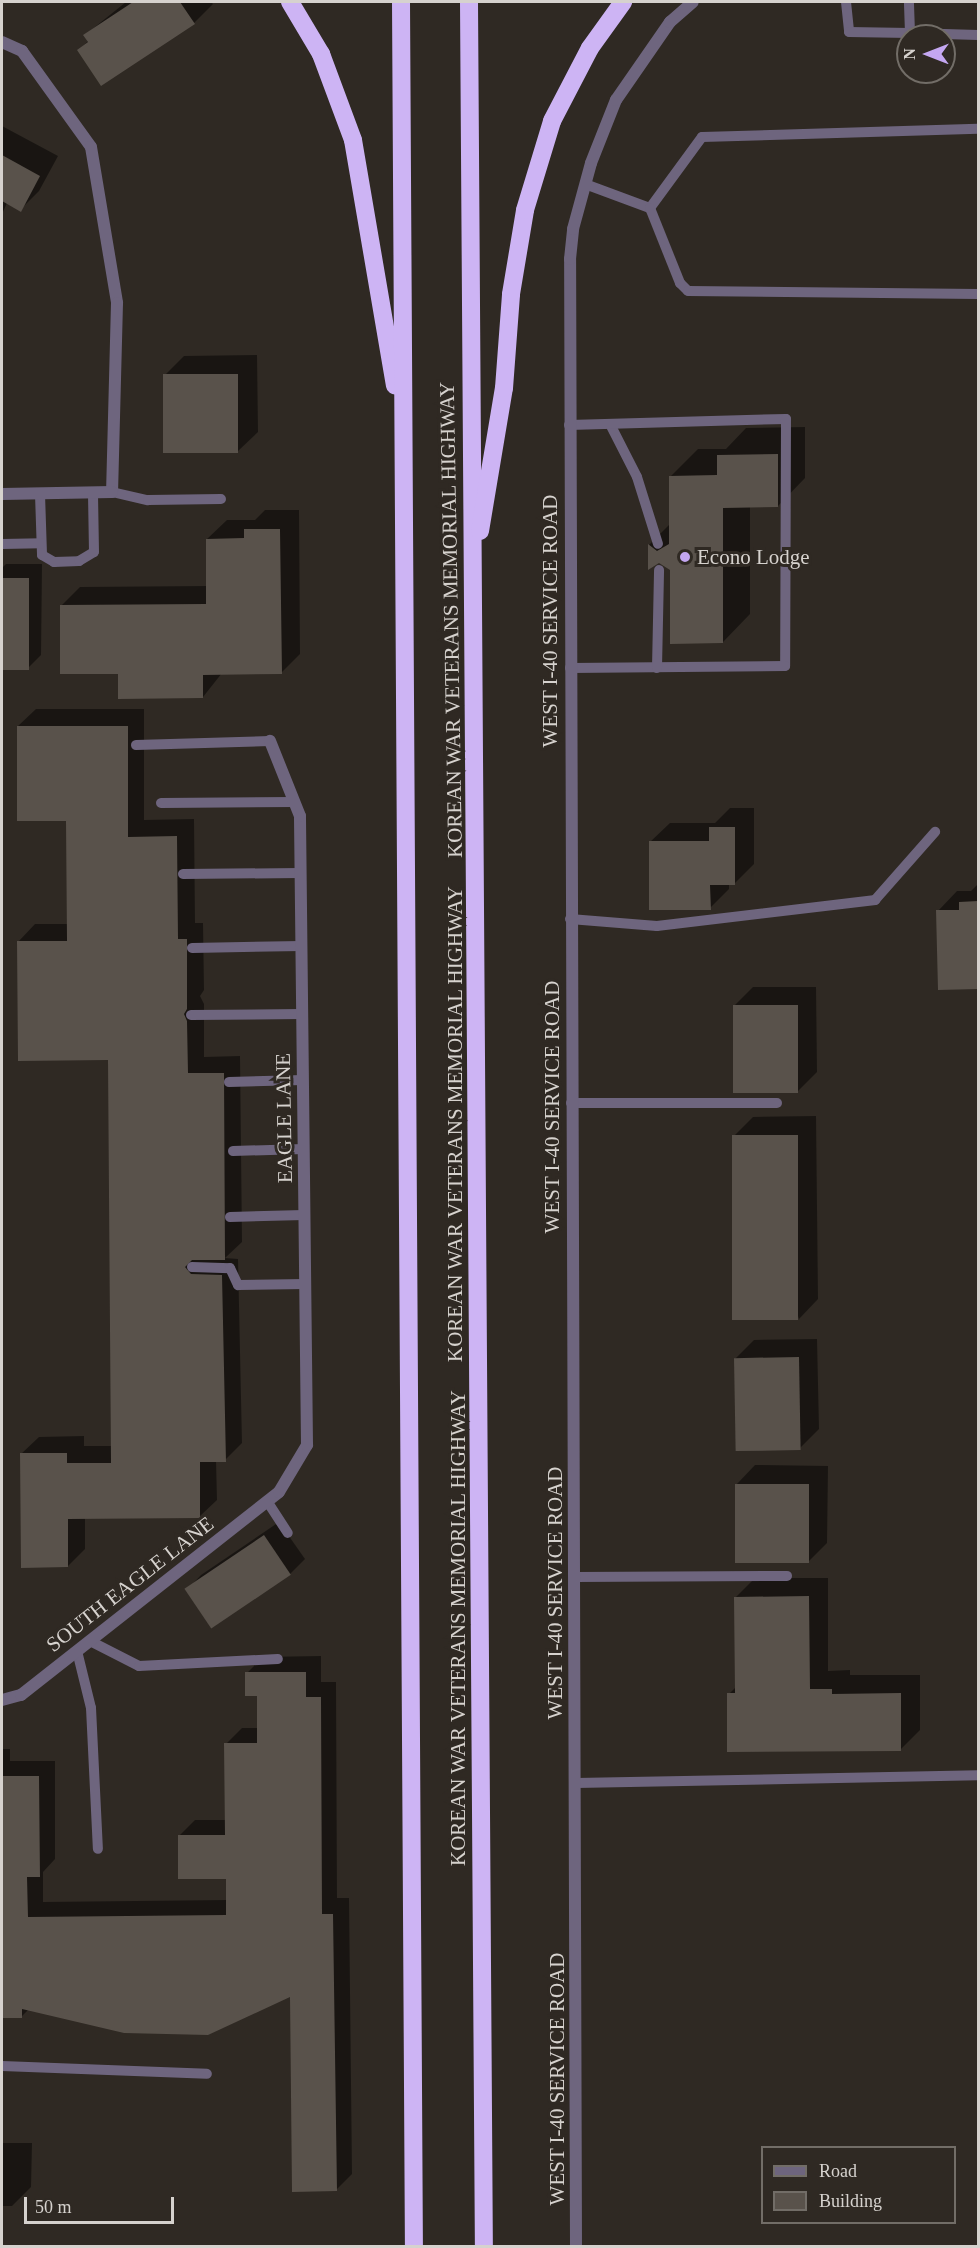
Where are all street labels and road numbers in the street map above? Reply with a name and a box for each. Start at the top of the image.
street label: KOREAN WAR VETERANS MEMORIAL HIGHWAY [434,381,468,859]
street label: WEST I-40 SERVICE ROAD [537,494,563,748]
street label: KOREAN WAR VETERANS MEMORIAL HIGHWAY [442,885,468,1363]
street label: WEST I-40 SERVICE ROAD [539,980,565,1234]
street label: EAGLE LANE [270,1053,298,1183]
street label: KOREAN WAR VETERANS MEMORIAL HIGHWAY [445,1389,471,1867]
street label: WEST I-40 SERVICE ROAD [542,1466,568,1720]
street label: SOUTH EAGLE LANE [41,1511,219,1657]
street label: WEST I-40 SERVICE ROAD [544,1952,570,2206]

